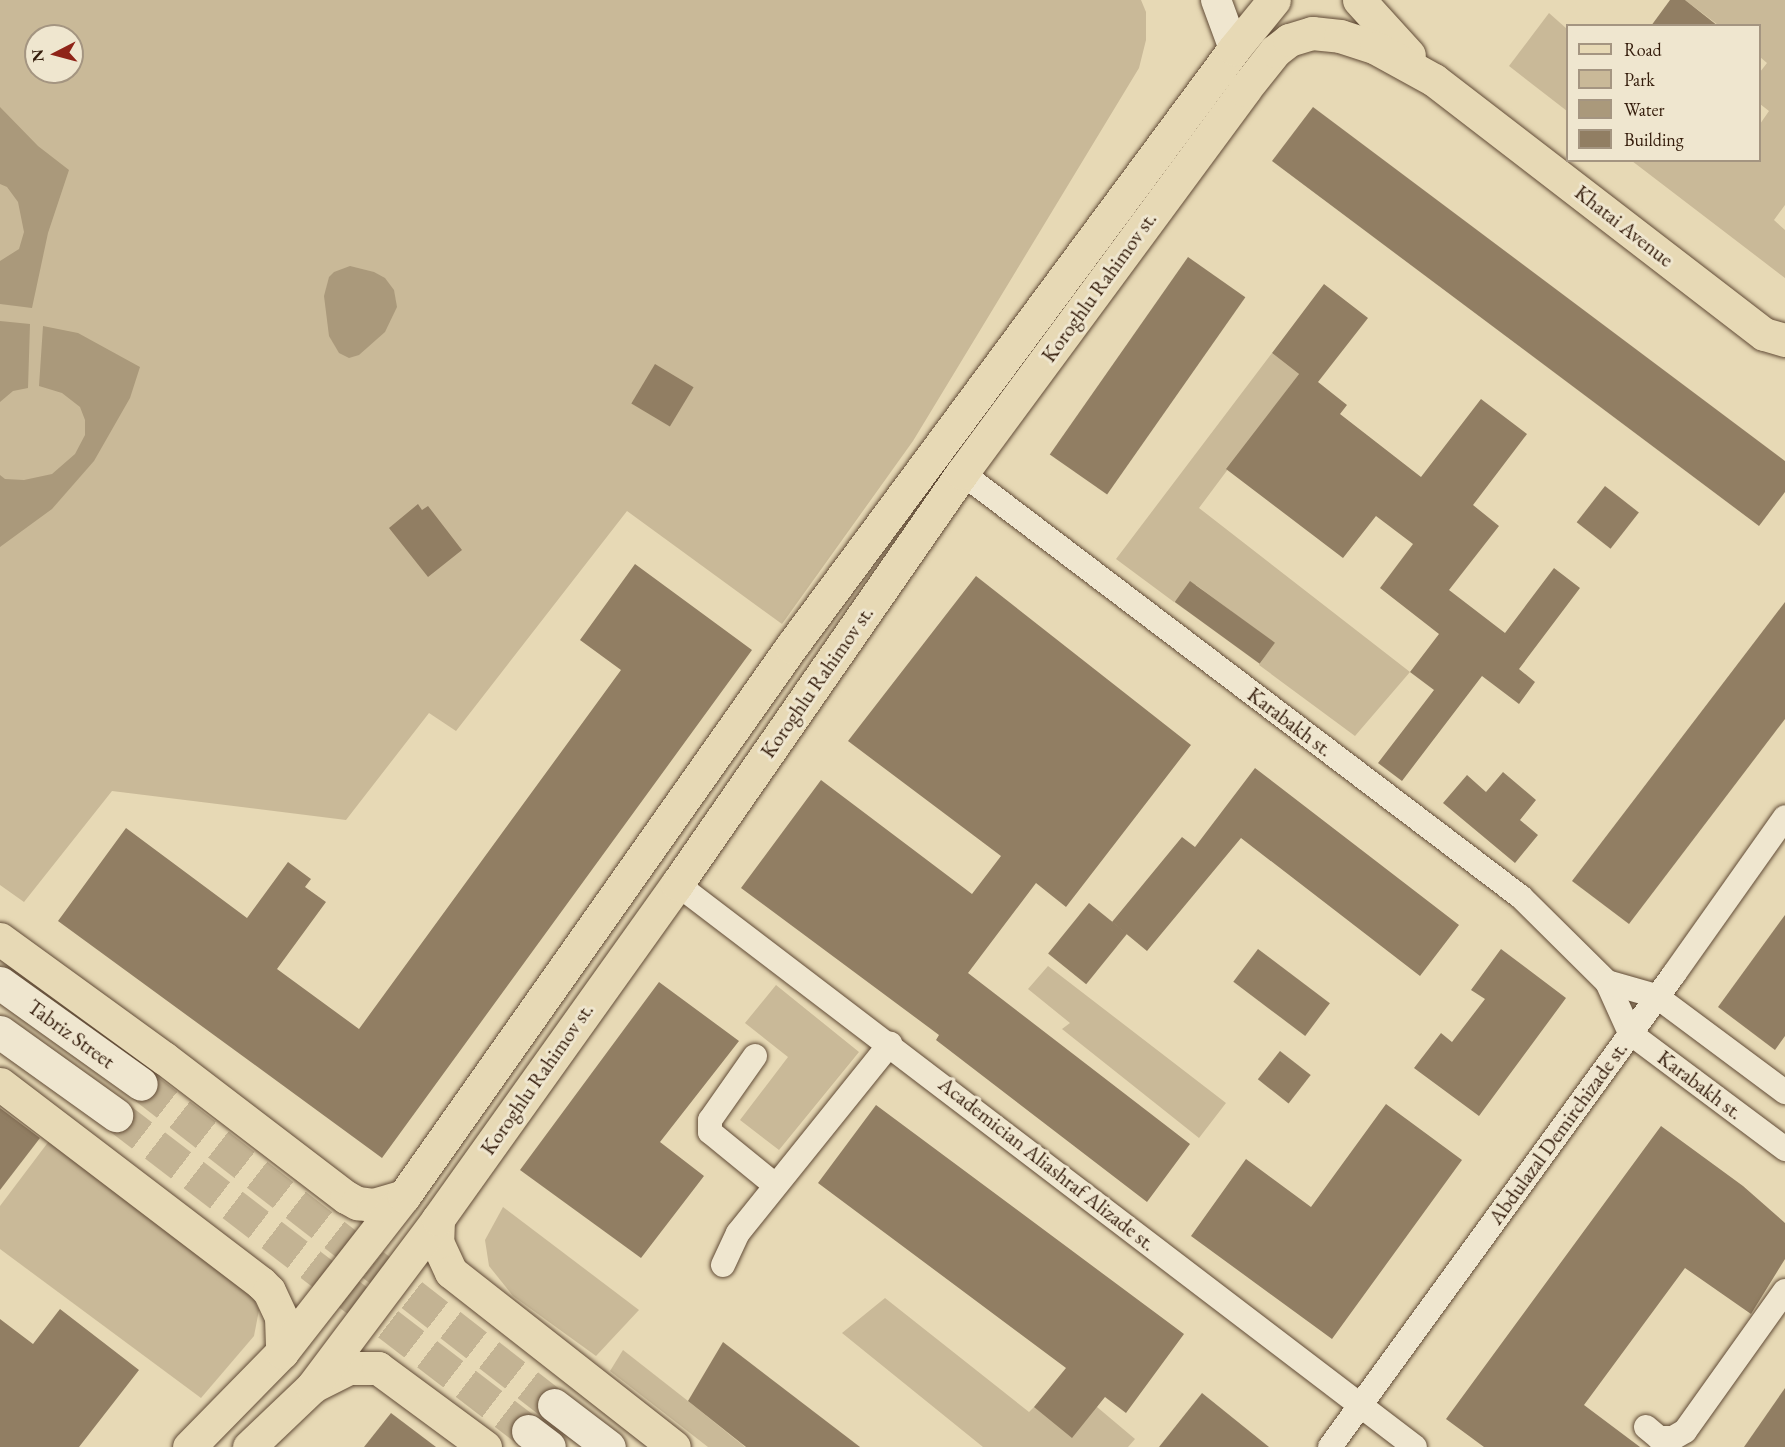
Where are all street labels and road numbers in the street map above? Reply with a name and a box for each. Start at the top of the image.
street label: Khatai Avenue [1570,180,1678,272]
street label: Koroghlu Rahimov st. [1036,207,1162,367]
street label: Koroghlu Rahimov st. [755,601,879,763]
street label: Karabakh st. [1243,682,1337,762]
street label: Tabriz Street [23,994,119,1074]
street label: Koroghlu Rahimov st. [475,998,599,1160]
street label: Abdulazal Demirchizade st. [1483,1037,1633,1229]
street label: Karabakh st. [1653,1045,1747,1125]
street label: Academician Aliashraf Alizade st. [934,1072,1160,1256]

